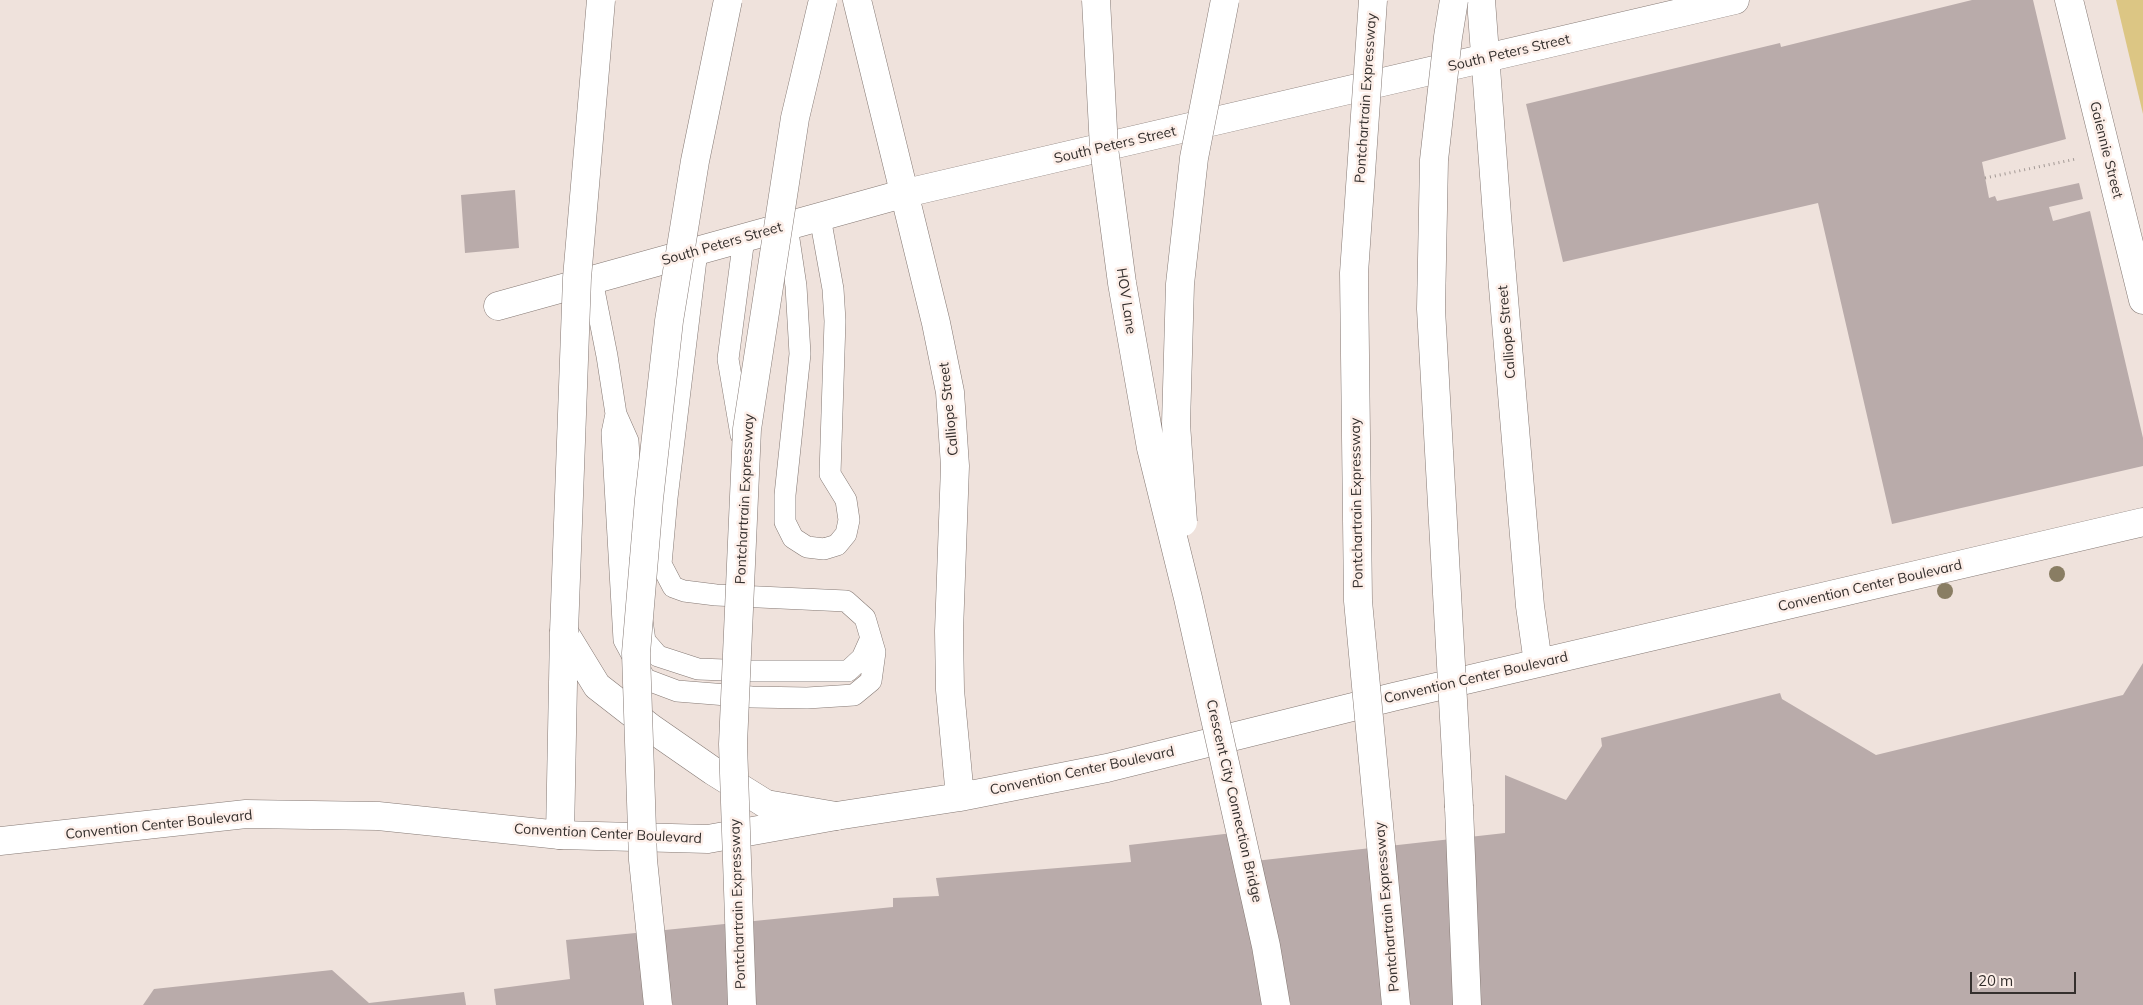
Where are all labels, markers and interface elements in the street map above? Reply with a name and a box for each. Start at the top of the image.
street label: Pontchartrain Expressway [1352,12,1380,184]
street label: South Peters Street [1446,31,1572,75]
street label: Gaiennie Street [2086,100,2126,200]
street label: South Peters Street [1052,123,1178,167]
street label: South Peters Street [660,219,784,269]
street label: HOV Lane [1112,267,1140,335]
street label: Calliope Street [1495,284,1519,380]
street label: Calliope Street [936,361,962,457]
street label: Pontchartrain Expressway [732,413,758,585]
street label: Pontchartrain Expressway [1347,418,1367,588]
street label: Convention Center Boulevard [1776,557,1964,615]
street label: Convention Center Boulevard [1382,649,1570,707]
street label: Crescent City Connection Bridge [1202,698,1266,904]
street label: Convention Center Boulevard [988,743,1176,799]
street label: Convention Center Boulevard [65,807,253,843]
street label: Pontchartrain Expressway [727,818,749,990]
street label: Convention Center Boulevard [514,821,702,847]
street label: Pontchartrain Expressway [1371,821,1403,993]
scale bar [1973,962,2079,994]
text: 20 m [1978,971,2013,990]

